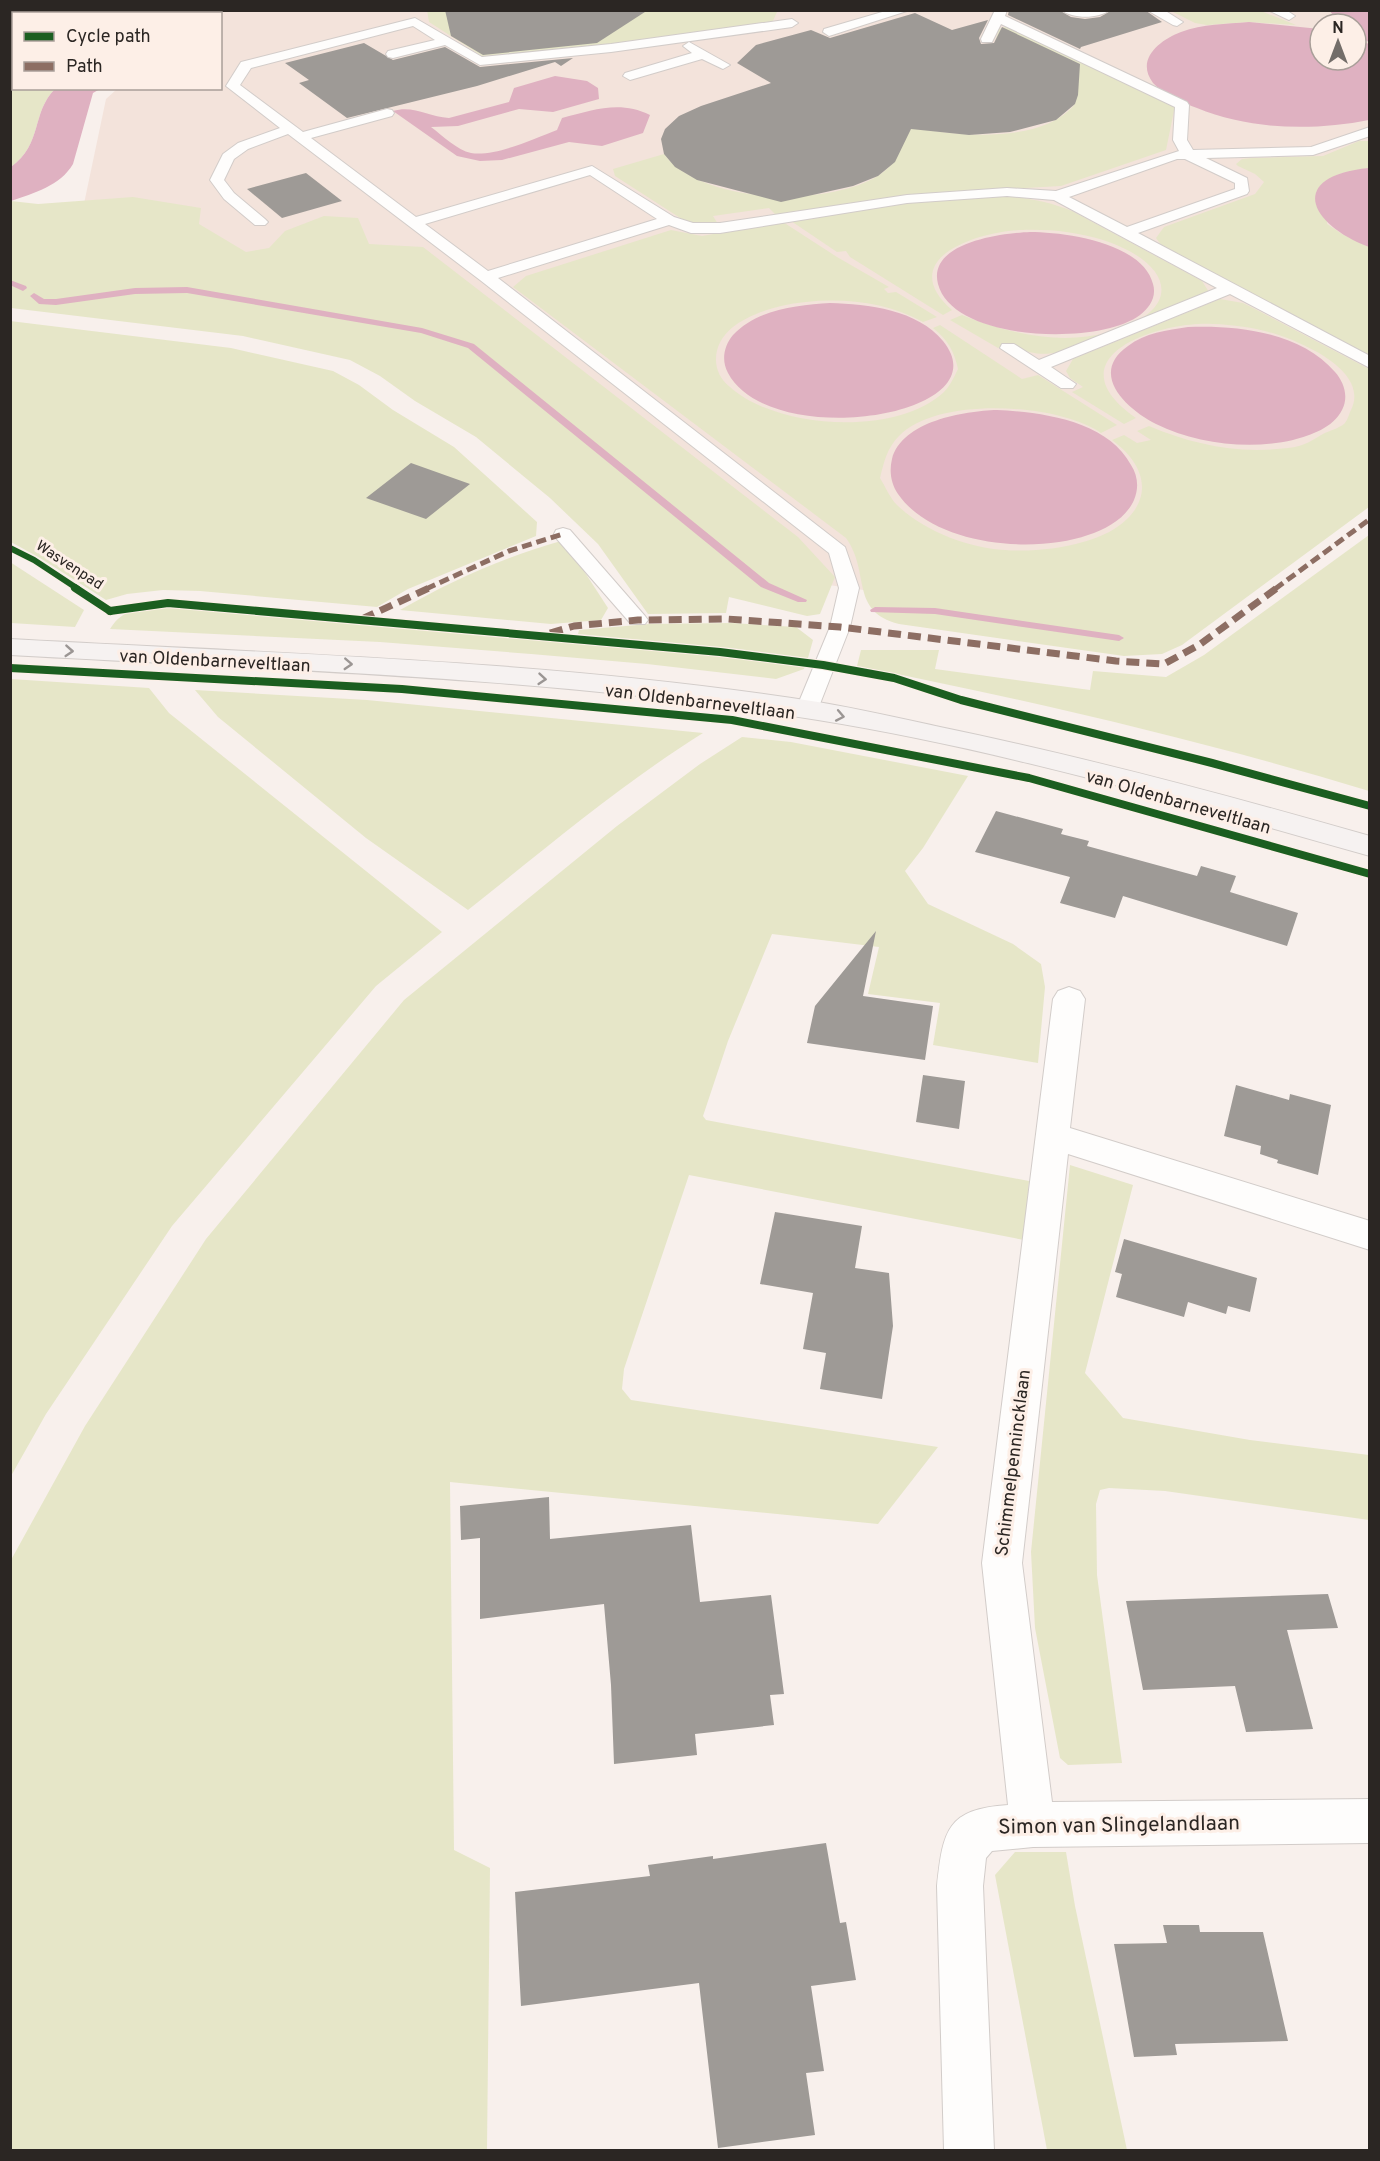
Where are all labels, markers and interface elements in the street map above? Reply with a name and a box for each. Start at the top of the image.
legend [12,12,222,90]
north arrow [1308,12,1368,72]
text: N [1332,19,1344,39]
text: Cycle path [66,26,151,49]
text: Path [66,56,103,79]
street label: Wasvenpad [32,537,106,595]
one-way arrow [64,644,73,657]
street label: van Oldenbarneveltlaan [119,645,311,679]
one-way arrow [343,658,352,671]
one-way arrow [537,672,547,685]
street label: van Oldenbarneveltlaan [603,680,797,726]
one-way arrow [834,709,844,722]
street label: van Oldenbarneveltlaan [1083,766,1273,840]
street label: Schimmelpennincklaan [991,1368,1037,1558]
street label: Simon van Slingelandlaan [998,1810,1240,1842]

